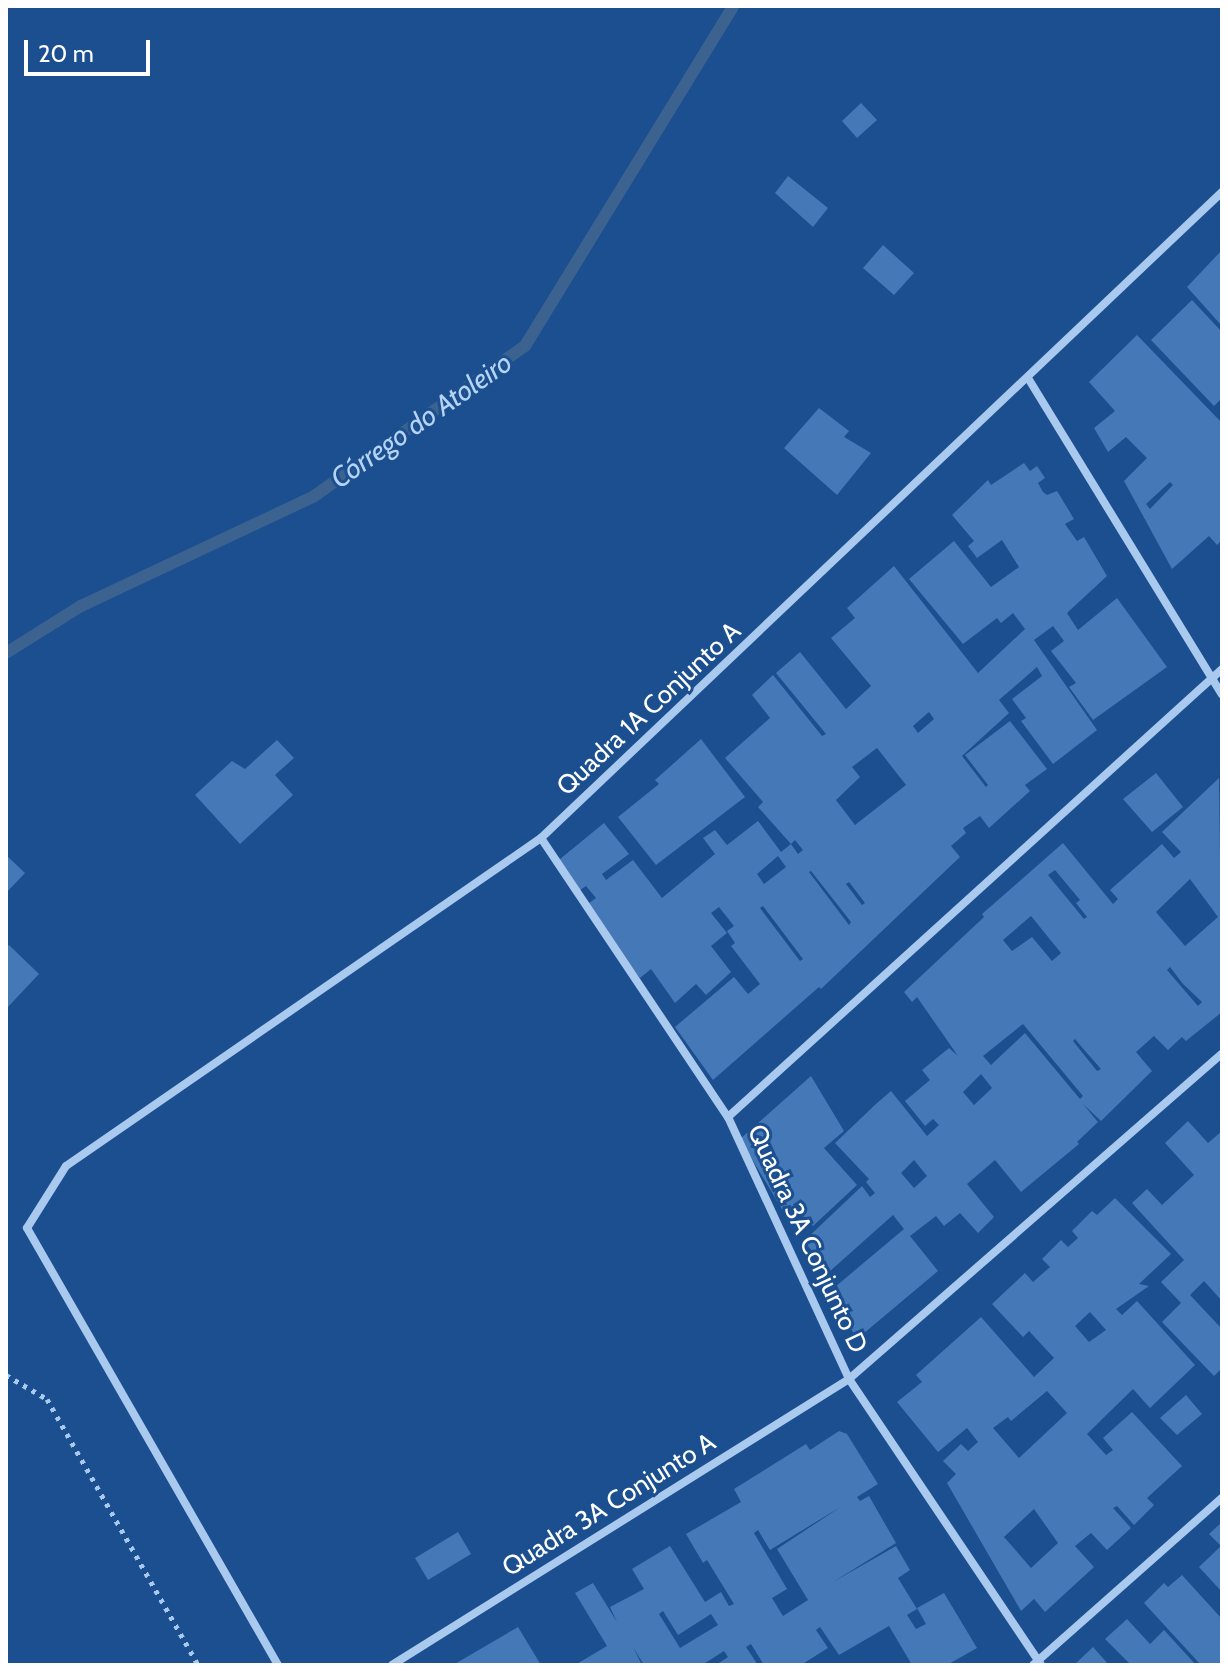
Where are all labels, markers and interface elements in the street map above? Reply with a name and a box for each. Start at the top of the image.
scale bar [28,24,154,74]
text: 20 m [38,39,94,68]
water label: Córrego do Atoleiro [324,345,518,495]
street label: Quadra 1A Conjunto A [551,616,747,802]
street label: Quadra 3A Conjunto D [740,1120,874,1358]
street label: Quadra 3A Conjunto A [497,1427,721,1583]

